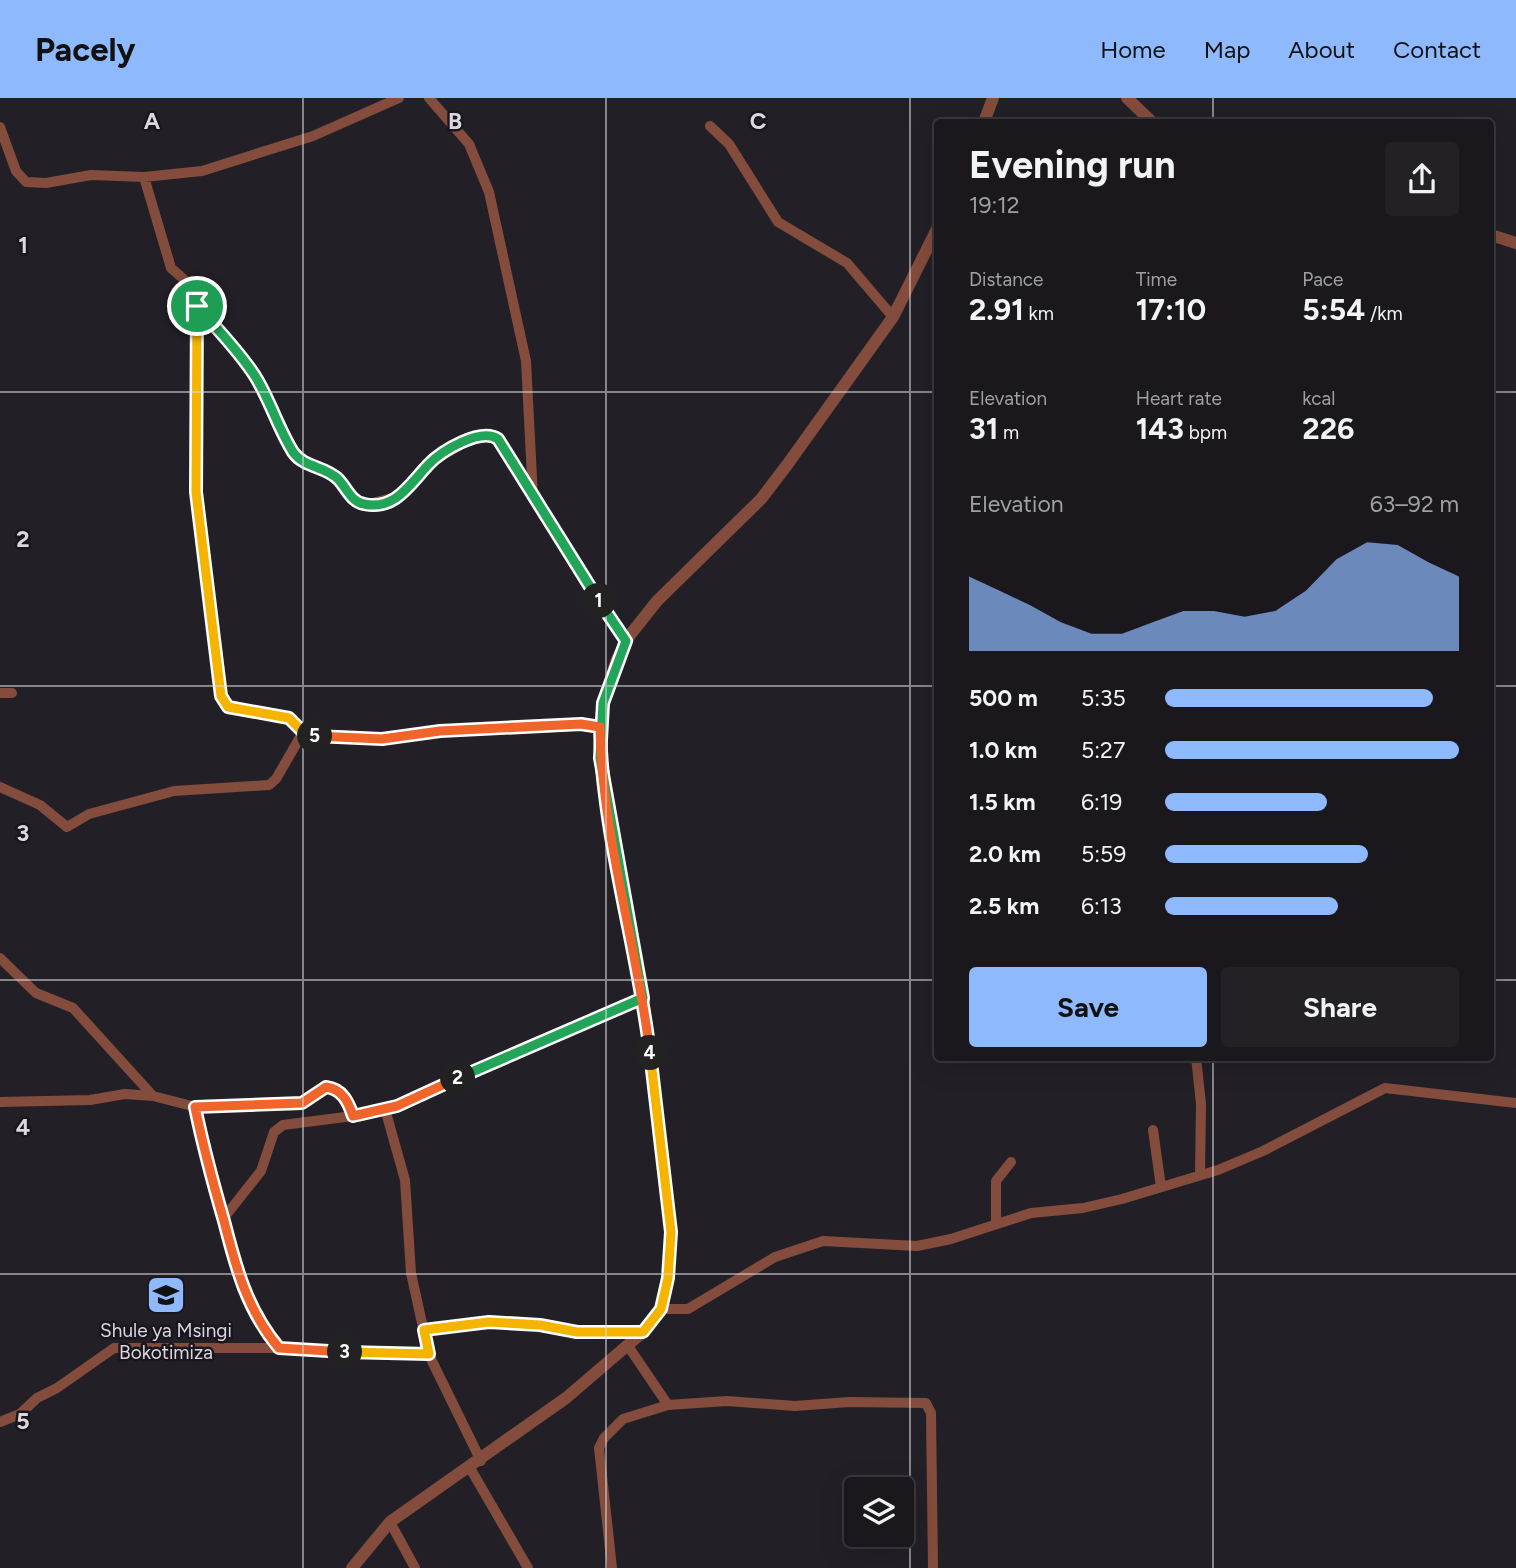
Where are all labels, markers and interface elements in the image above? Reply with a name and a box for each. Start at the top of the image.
text: Pacely [35,30,136,69]
text: Home [1100,35,1166,64]
text: Map [1204,35,1250,64]
text: About [1288,35,1355,64]
text: Contact [1393,35,1481,64]
text: A [144,107,161,135]
text: B [448,107,462,135]
text: C [750,107,767,135]
text: Evening run [969,142,1176,188]
button: share [1385,142,1459,216]
text: 19:12 [969,191,1020,219]
text: 1 [18,231,28,259]
text: Distance [969,268,1043,291]
text: Time [1136,268,1177,291]
text: Pace [1302,268,1343,291]
pin [167,276,227,336]
icon: arrive [178,287,216,325]
text: 2.91 [969,291,1024,328]
text: 17:10 [1136,291,1206,328]
text: 5:54 [1302,291,1365,328]
text: km [1024,302,1054,325]
text: /km [1365,302,1403,325]
text: Elevation [969,387,1047,410]
text: Heart rate [1136,387,1222,410]
text: kcal [1302,387,1336,410]
text: 31 [969,410,998,447]
text: 143 [1136,410,1184,447]
text: 226 [1302,410,1354,447]
text: m [998,421,1019,444]
text: bpm [1184,421,1227,444]
text: Elevation [969,490,1064,518]
text: 63–92 m [1370,490,1459,518]
text: 2 [16,525,30,553]
pin: 1 [582,584,616,618]
text: 1 [594,589,603,612]
text: 500 m [969,684,1038,712]
text: 5:35 [1081,684,1126,712]
pin: 5 [298,718,332,754]
text: 5 [309,724,320,747]
text: 1.0 km [969,736,1037,764]
text: 5:27 [1081,736,1125,764]
text: 1.5 km [969,788,1036,816]
text: 6:19 [1081,788,1122,816]
text: 3 [17,819,29,847]
text: 2.0 km [969,840,1041,868]
text: 5:59 [1081,840,1126,868]
text: 2.5 km [969,892,1039,920]
text: 6:13 [1081,892,1122,920]
button: Save [969,967,1207,1047]
button: Share [1221,967,1459,1047]
pin: 4 [632,1035,668,1070]
text: 4 [643,1041,656,1064]
pin: 2 [440,1060,476,1096]
text: 2 [452,1066,463,1089]
text: 4 [16,1113,30,1141]
school or university icon: Shule ya Msingi Bokotimiza [145,1274,187,1316]
place label: Shule ya Msingi Bokotimiza [100,1319,232,1364]
pin: 3 [328,1334,362,1370]
text: 3 [339,1340,350,1363]
text: 5 [16,1407,30,1435]
map controls [844,1477,914,1547]
button: layers [844,1477,914,1547]

